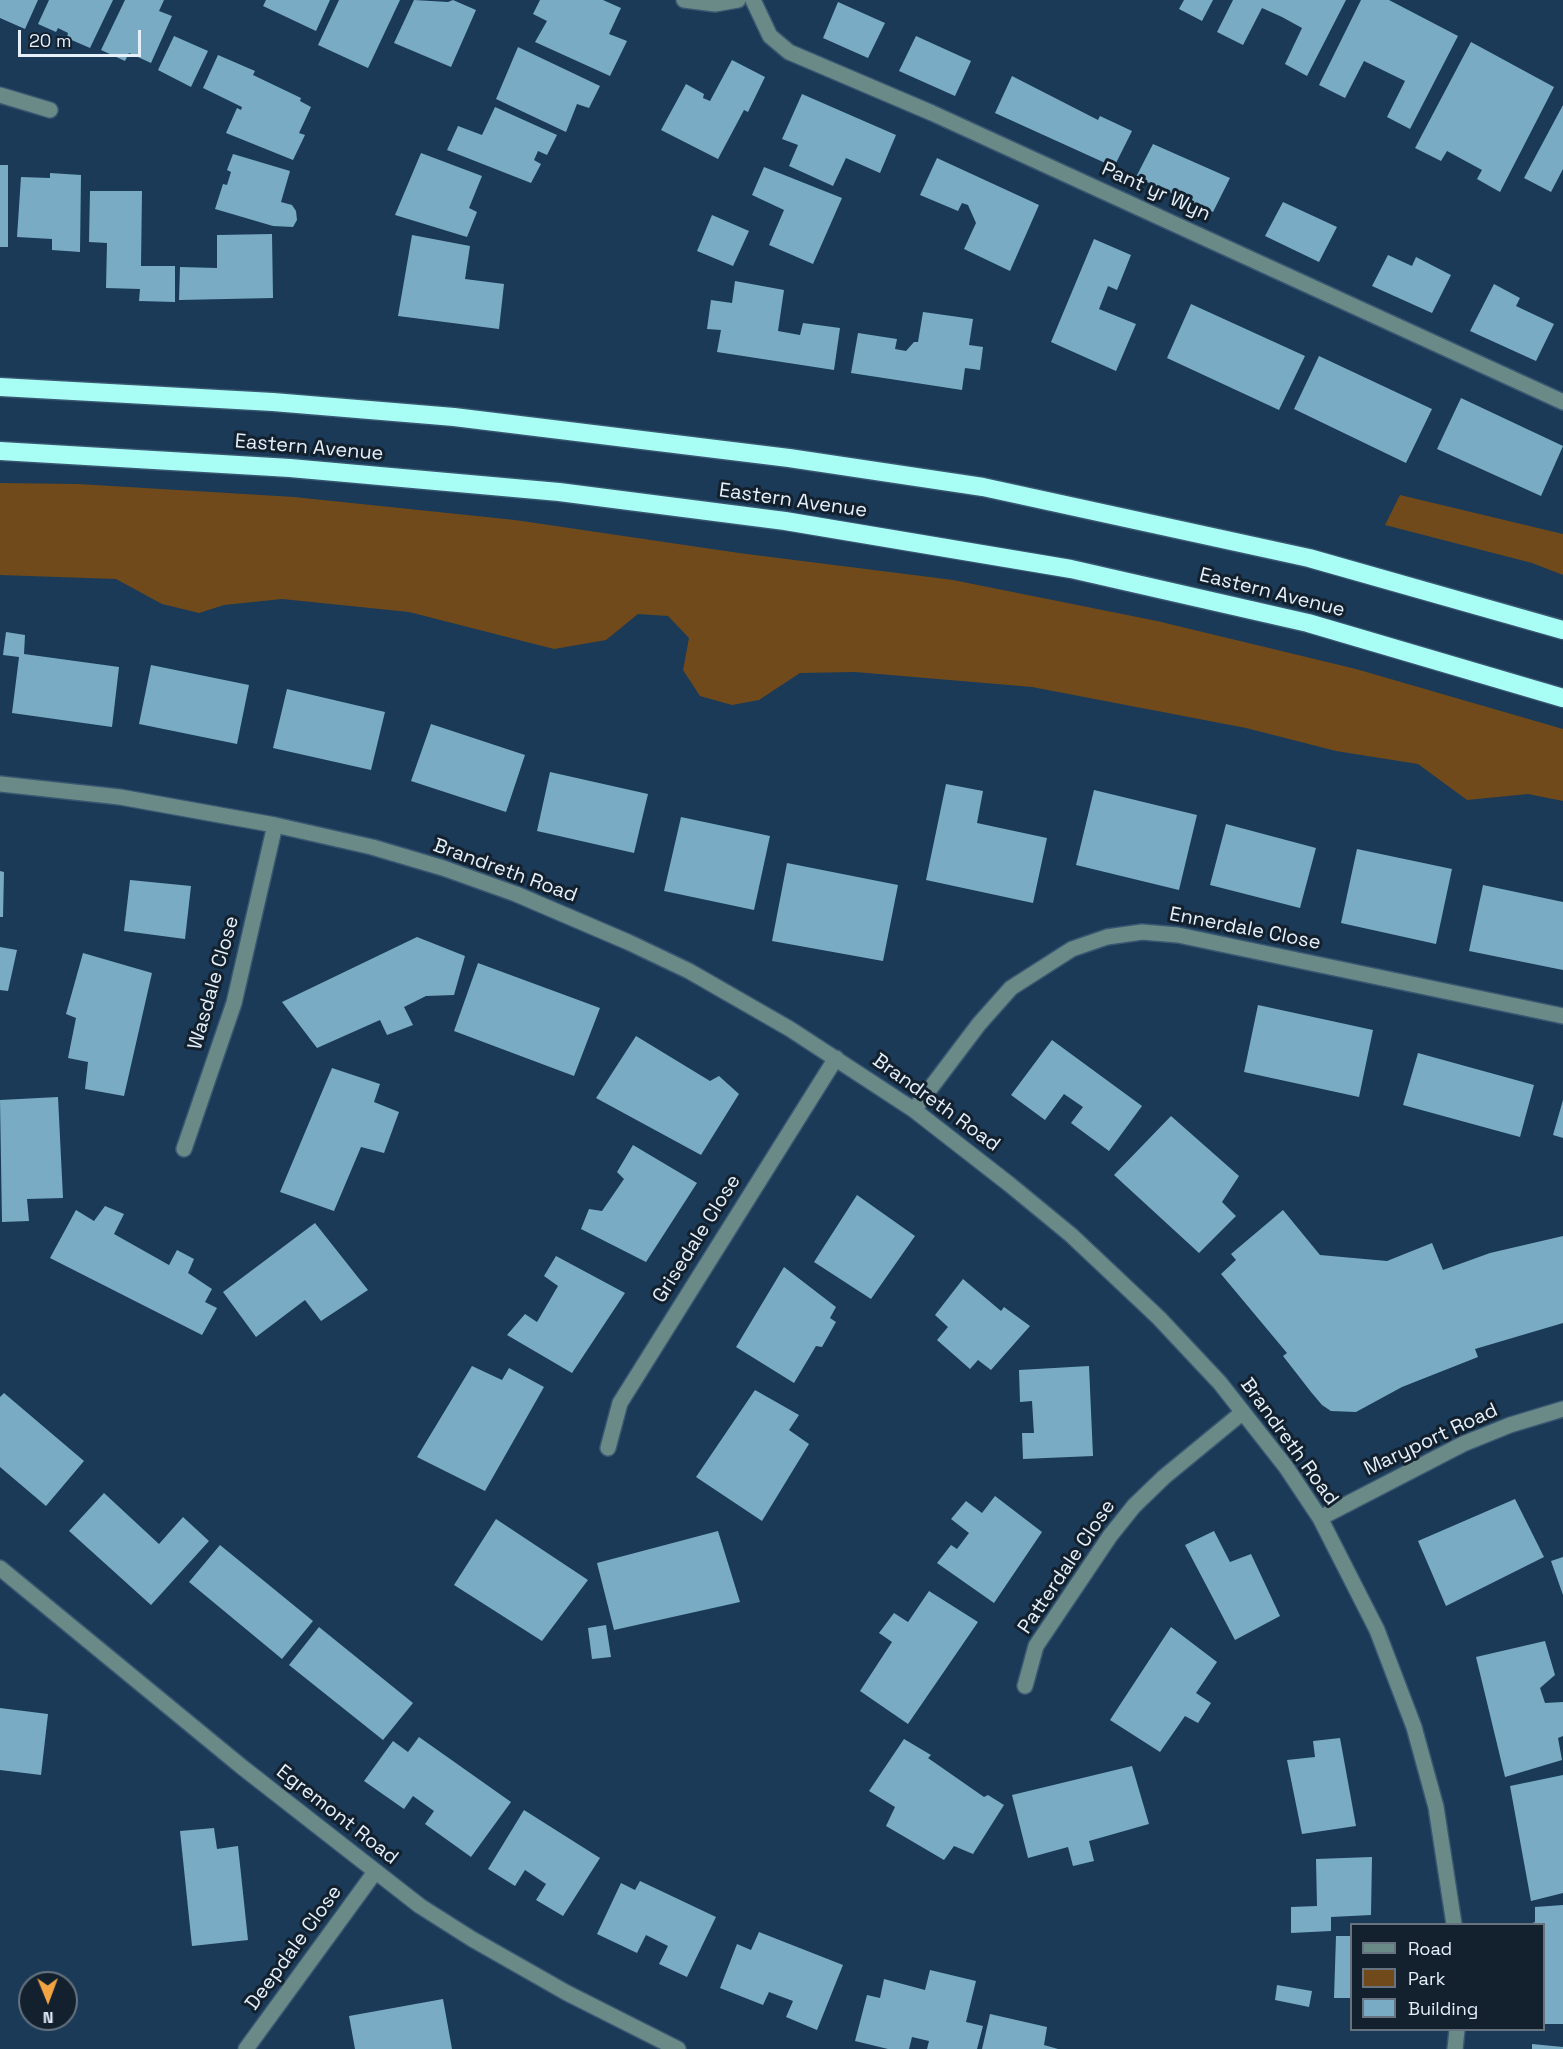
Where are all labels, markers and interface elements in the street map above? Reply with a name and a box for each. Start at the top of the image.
scale bar [21,18,144,56]
text: 20 m [29,29,72,52]
street label: Pant yr Wyn [1098,157,1214,227]
street label: Eastern Avenue [234,430,384,466]
street label: Eastern Avenue [717,479,869,523]
street label: Eastern Avenue [1197,563,1347,623]
street label: Brandreth Road [430,834,580,908]
street label: Ennerdale Close [1167,903,1323,955]
street label: Wasdale Close [183,913,245,1053]
street label: Brandreth Road [868,1049,1004,1157]
street label: Grisedale Close [648,1170,746,1308]
street label: Brandreth Road [1235,1374,1343,1510]
street label: Maryport Road [1360,1399,1502,1481]
street label: Patterdale Close [1013,1495,1121,1639]
street label: Egremont Road [271,1760,403,1870]
street label: Deepdale Close [241,1881,347,2015]
legend [1350,1923,1545,2031]
text: Road [1408,1937,1452,1960]
text: Park [1408,1967,1445,1990]
north arrow [18,1971,78,2031]
text: Building [1408,1997,1478,2020]
text: N [43,2007,54,2028]

